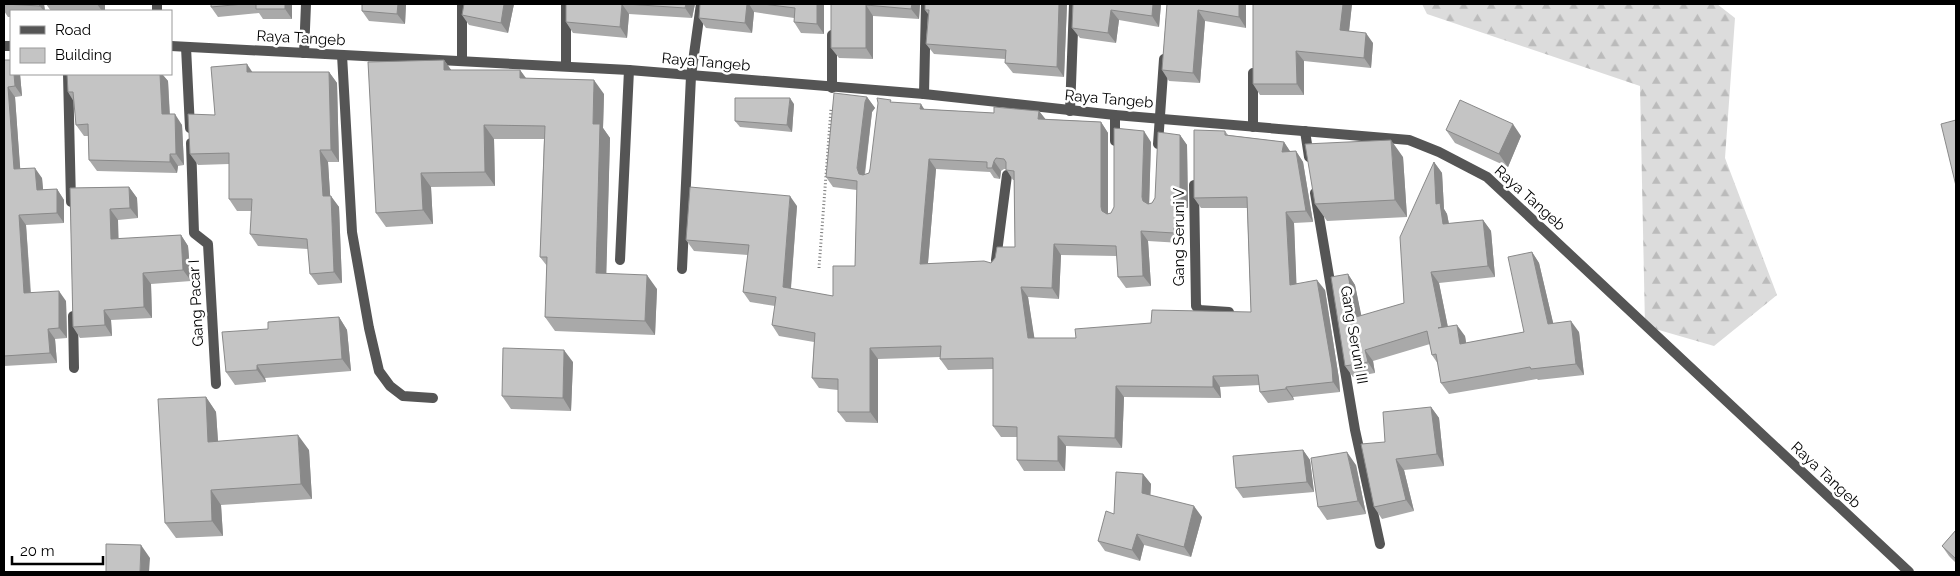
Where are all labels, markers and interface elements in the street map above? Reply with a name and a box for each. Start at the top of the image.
legend [10,10,172,75]
text: Road [55,21,91,39]
street label: Raya Tangeb [256,27,346,49]
text: Building [55,46,112,64]
street label: Raya Tangeb [661,49,751,75]
street label: Raya Tangeb [1064,86,1154,112]
street label: Raya Tangeb [1491,162,1569,234]
street label: Gang Seruni V [1170,188,1188,286]
street label: Gang Pacar I [185,259,207,347]
street label: Gang Seruni III [1336,284,1372,386]
street label: Raya Tangeb [1787,438,1865,512]
scale bar [12,534,104,566]
text: 20 m [20,542,55,560]

